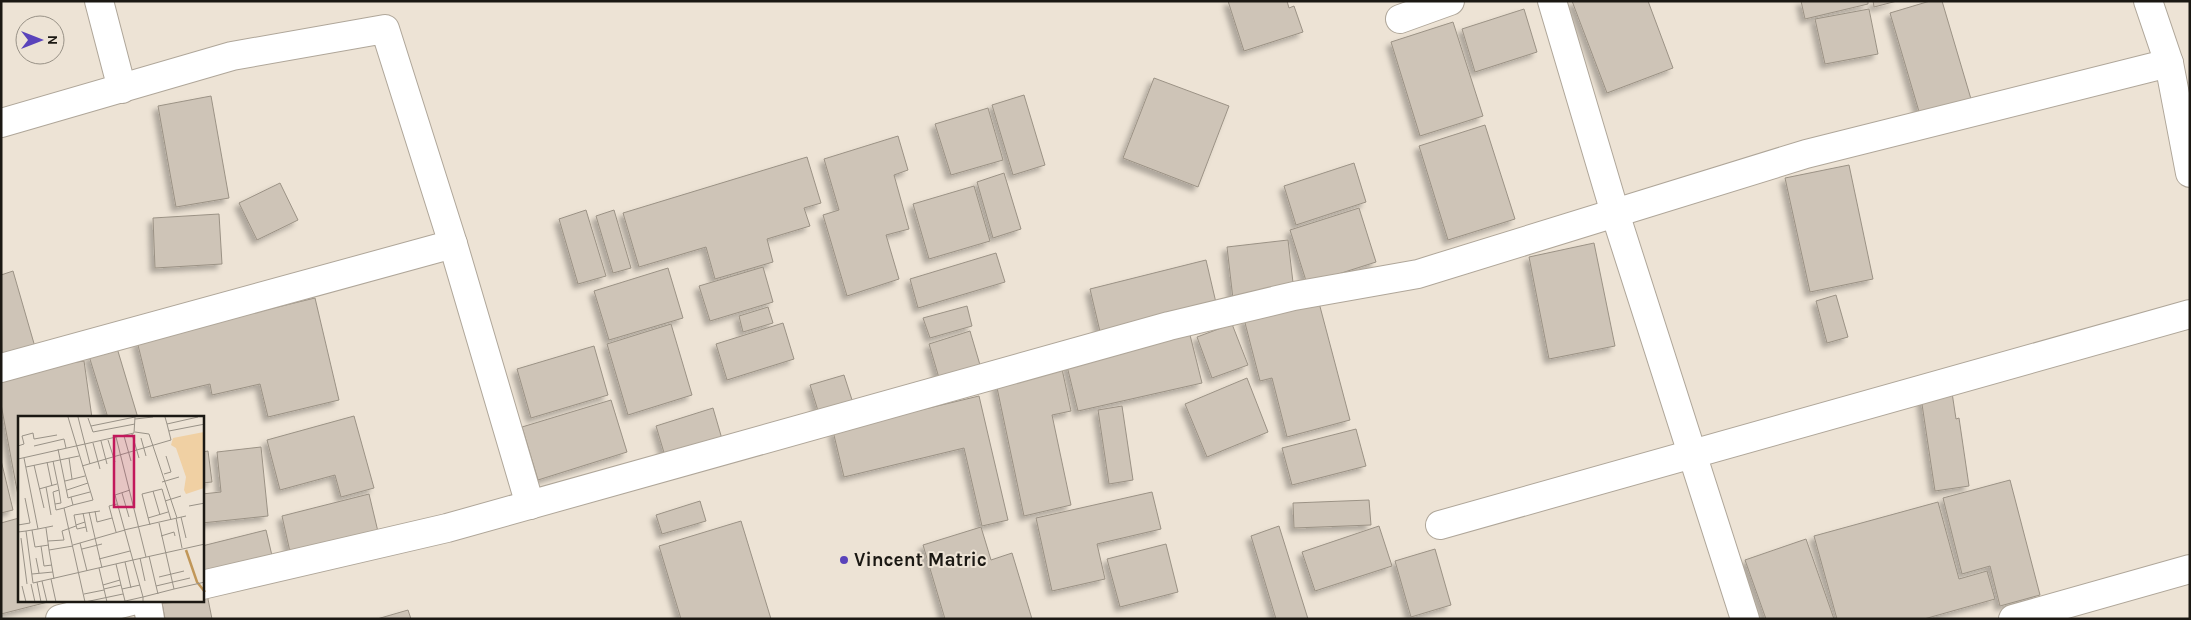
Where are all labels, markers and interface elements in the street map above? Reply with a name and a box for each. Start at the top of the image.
north arrow [15,15,65,65]
text: N [44,35,61,45]
inset map [18,416,204,602]
place label: Vincent Matric [854,549,987,571]
marker: Vincent Matric [838,554,850,566]

